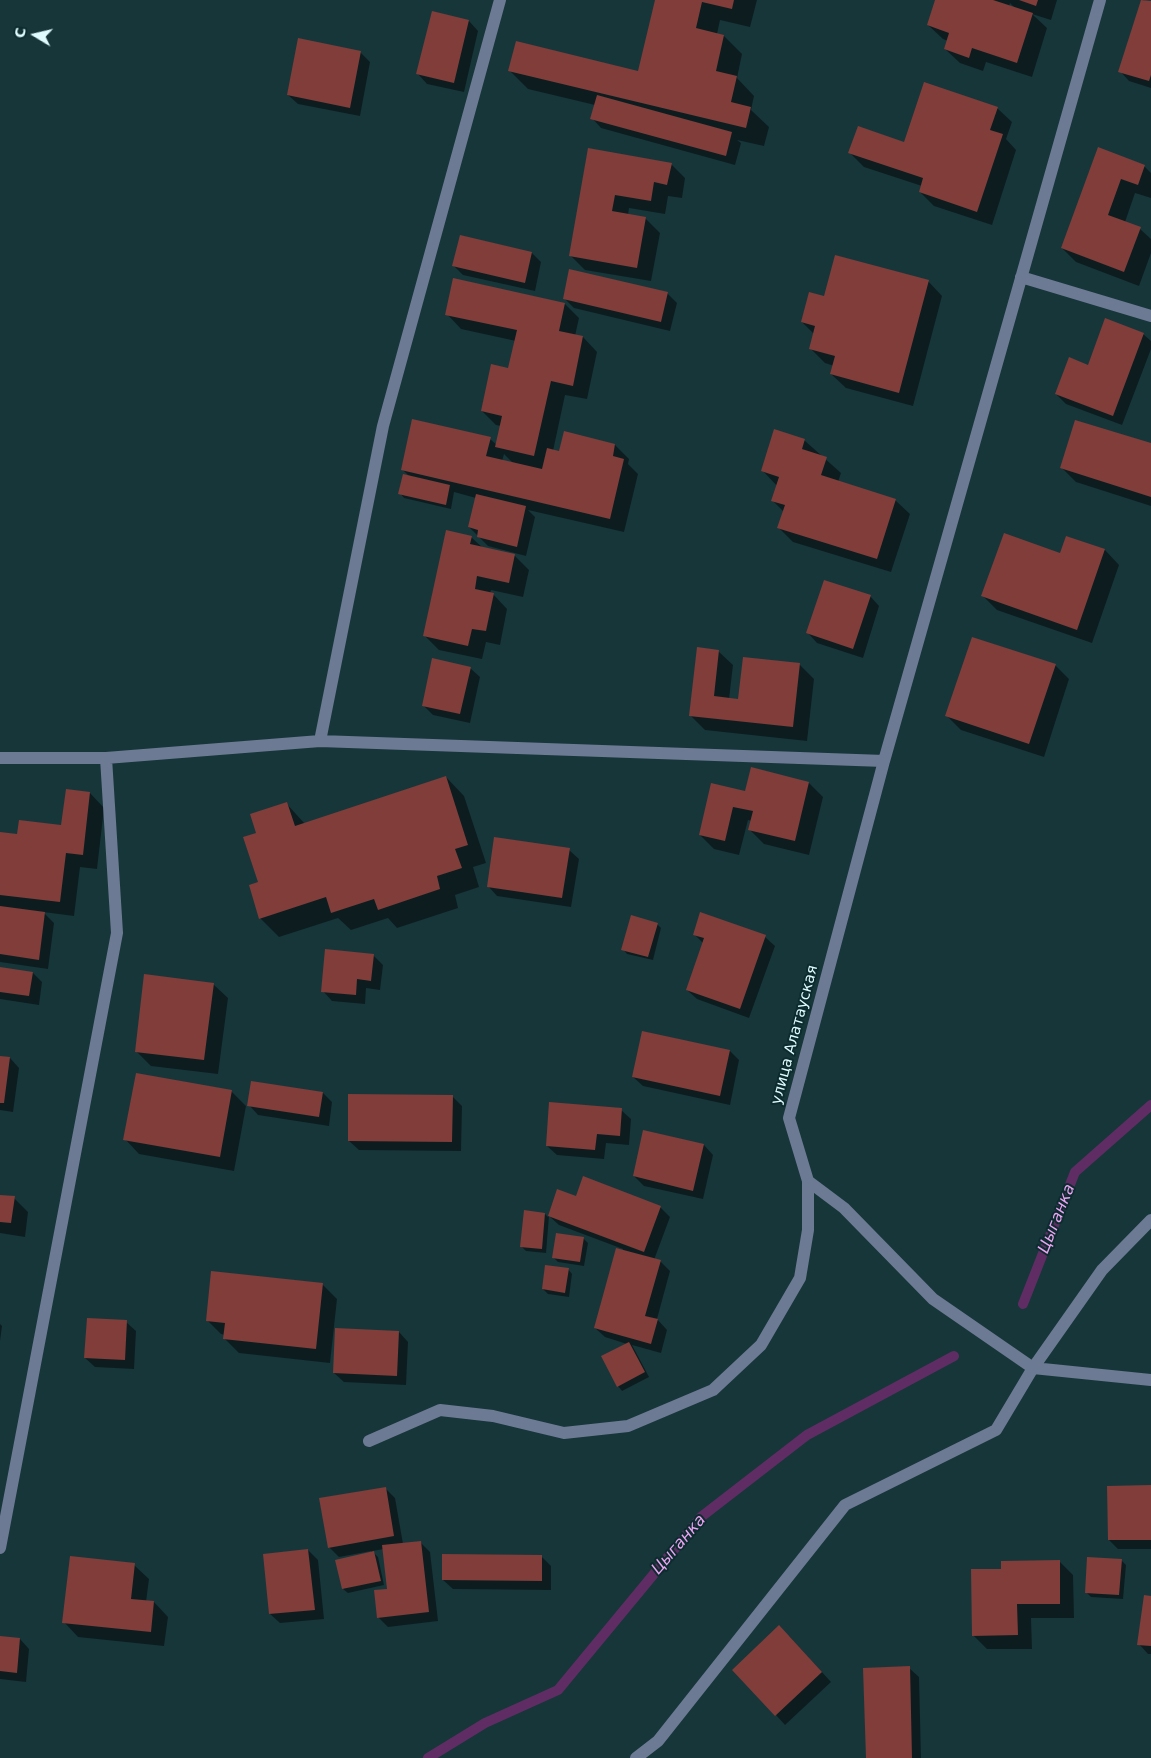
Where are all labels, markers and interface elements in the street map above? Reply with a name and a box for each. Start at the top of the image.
north arrow [10,10,60,60]
text: С [11,26,29,39]
street label: улица Алатауская [768,963,822,1107]
water label: Цыганка [1034,1181,1080,1257]
water label: Цыганка [648,1511,710,1579]

